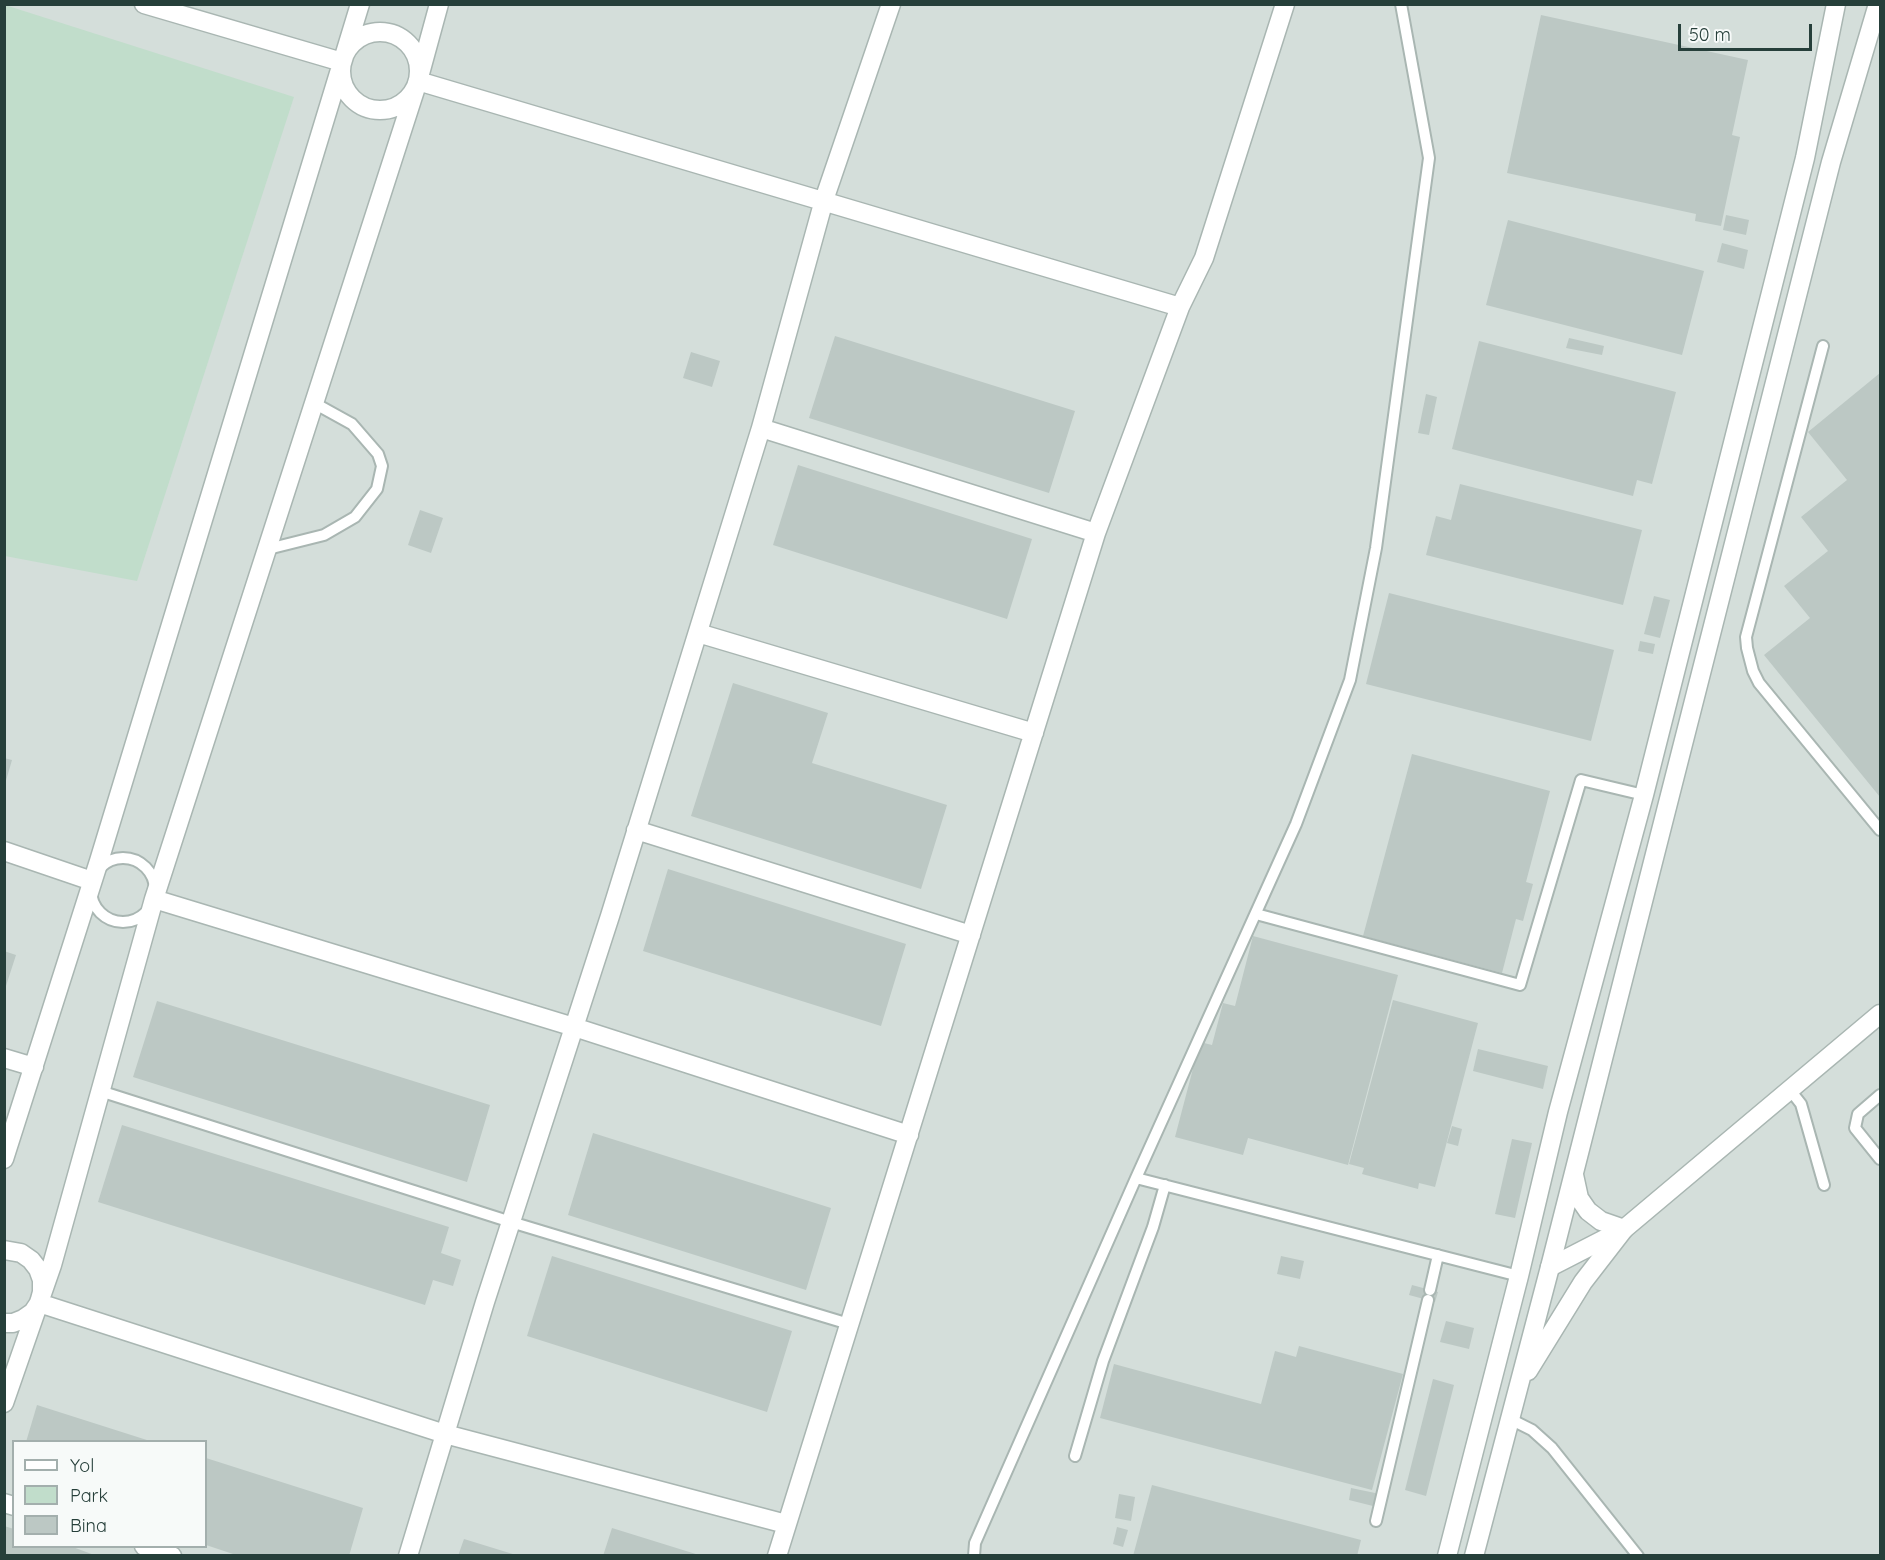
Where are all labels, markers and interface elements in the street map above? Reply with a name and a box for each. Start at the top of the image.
scale bar [1681,12,1814,50]
text: 50 m [1689,23,1731,46]
legend [12,1440,207,1548]
text: Yol [70,1454,94,1477]
text: Park [70,1484,108,1507]
text: Bina [70,1514,107,1537]

